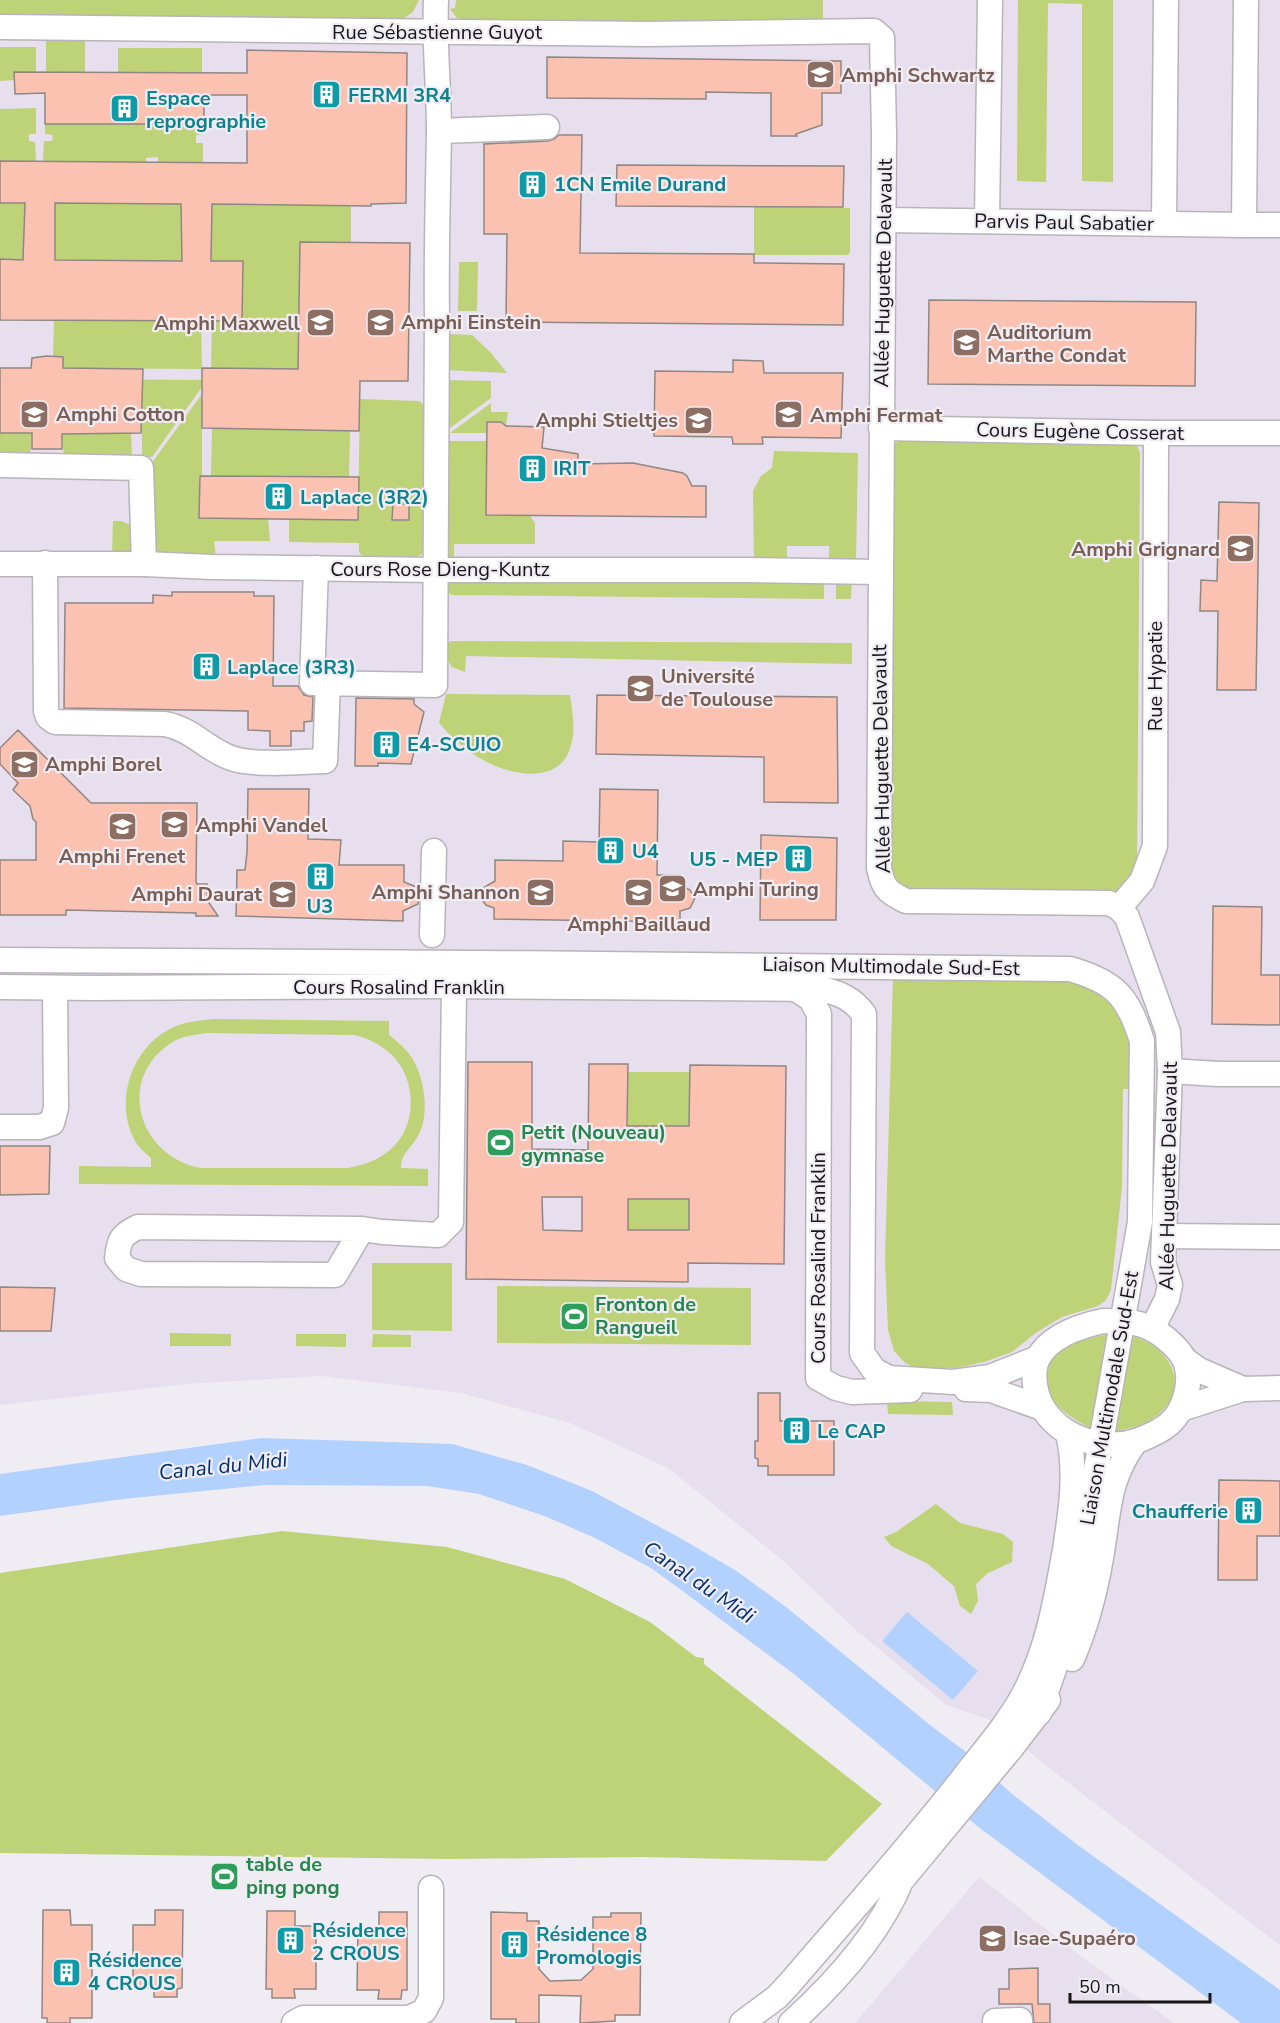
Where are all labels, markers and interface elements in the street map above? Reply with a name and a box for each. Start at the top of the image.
street label: Rue Sébastienne Guyot [332,19,543,46]
school or university icon: Amphi Schwartz [804,59,836,91]
place label: Amphi Schwartz [841,62,995,89]
building icon: FERMI 3R4 [311,79,343,111]
place label: FERMI 3R4 [348,82,451,109]
place label: Espace reprographie [146,85,266,135]
building icon: Espace reprographie [109,93,141,125]
street label: Allée Huguette Delavault [868,157,899,388]
building icon: 1CN Emile Durand [517,168,549,200]
place label: 1CN Emile Durand [554,171,726,198]
street label: Parvis Paul Sabatier [974,207,1154,238]
school or university icon: Amphi Einstein [364,306,396,338]
school or university icon: Amphi Maxwell [305,307,337,339]
place label: Amphi Einstein [401,309,541,336]
place label: Amphi Maxwell [154,310,301,337]
place label: Auditorium Marthe Condat [987,319,1126,369]
school or university icon: Auditorium Marthe Condat [950,327,982,359]
school or university icon: Amphi Cotton [19,398,51,430]
school or university icon: Amphi Fermat [773,399,805,431]
place label: Amphi Cotton [56,401,185,428]
place label: Amphi Fermat [810,402,943,429]
school or university icon: Amphi Stieltjes [683,404,715,436]
place label: Amphi Stieltjes [536,407,678,434]
street label: Cours Eugène Cosserat [976,416,1185,447]
building icon: IRIT [516,452,548,484]
place label: IRIT [553,455,591,482]
building icon: Laplace (3R2) [263,481,295,513]
place label: Laplace (3R2) [300,484,429,511]
school or university icon: Amphi Grignard [1225,533,1257,565]
place label: Amphi Grignard [1071,536,1220,563]
street label: Cours Rose Dieng-Kuntz [330,556,550,583]
street label: Rue Hypatie [1142,621,1169,731]
street label: Allée Huguette Delavault [866,643,897,874]
building icon: Laplace (3R3) [190,651,222,683]
place label: Laplace (3R3) [227,654,356,681]
place label: Université de Toulouse [661,663,773,713]
school or university icon: Université de Toulouse [624,672,656,704]
building icon: E4-SCUIO [370,728,402,760]
place label: E4-SCUIO [407,731,502,758]
school or university icon: Amphi Borel [8,748,40,780]
place label: Amphi Borel [45,751,162,778]
school or university icon: Amphi Vandel [159,809,191,841]
school or university icon: Amphi Frenet [106,810,138,842]
place label: Amphi Vandel [196,812,328,839]
building icon: U4 [595,835,627,867]
place label: U4 [632,838,659,865]
place label: Amphi Frenet [59,843,185,870]
building icon: U5 - MEP [783,843,815,875]
place label: U5 - MEP [689,846,778,873]
building icon: U3 [304,860,336,892]
school or university icon: Amphi Turing [656,873,688,905]
school or university icon: Amphi Shannon [525,876,557,908]
place label: Amphi Turing [693,876,819,903]
school or university icon: Amphi Baillaud [623,877,655,909]
school or university icon: Amphi Daurat [267,878,299,910]
place label: Amphi Shannon [372,879,520,906]
place label: Amphi Daurat [131,881,262,908]
place label: U3 [307,893,333,920]
place label: Amphi Baillaud [567,911,711,938]
street label: Liaison Multimodale Sud-Est [762,951,1021,982]
street label: Cours Rosalind Franklin [293,974,505,1001]
street label: Allée Huguette Delavault [1153,1060,1184,1291]
place label: Petit (Nouveau) gymnase [521,1119,666,1169]
sports icon: Petit (Nouveau) gymnase [484,1127,516,1159]
street label: Cours Rosalind Franklin [805,1152,832,1364]
street label: Liaison Multimodale Sud-Est [1074,1268,1145,1527]
place label: Fronton de Rangueil [595,1291,696,1341]
sports icon: Fronton de Rangueil [558,1300,590,1332]
building icon: Le CAP [780,1415,812,1447]
place label: Le CAP [817,1418,886,1445]
water label: Canal du Midi [157,1445,290,1487]
building icon: Chaufferie [1233,1495,1265,1527]
place label: Chaufferie [1132,1498,1228,1525]
water label: Canal du Midi [638,1534,761,1630]
place label: table de ping pong [246,1851,340,1901]
sports icon: table de ping pong [209,1860,241,1892]
place label: Résidence 2 CROUS [312,1917,406,1967]
place label: Résidence 8 Promologis [536,1921,647,1971]
school or university icon: Isae-Supaéro [976,1922,1008,1954]
building icon: Résidence 2 CROUS [275,1925,307,1957]
place label: Isae-Supaéro [1013,1925,1136,1952]
building icon: Résidence 8 Promologis [499,1929,531,1961]
place label: Résidence 4 CROUS [88,1947,182,1997]
building icon: Résidence 4 CROUS [51,1956,83,1988]
scale bar [1070,1966,1210,2004]
text: 50 m [1079,1975,1121,1999]

